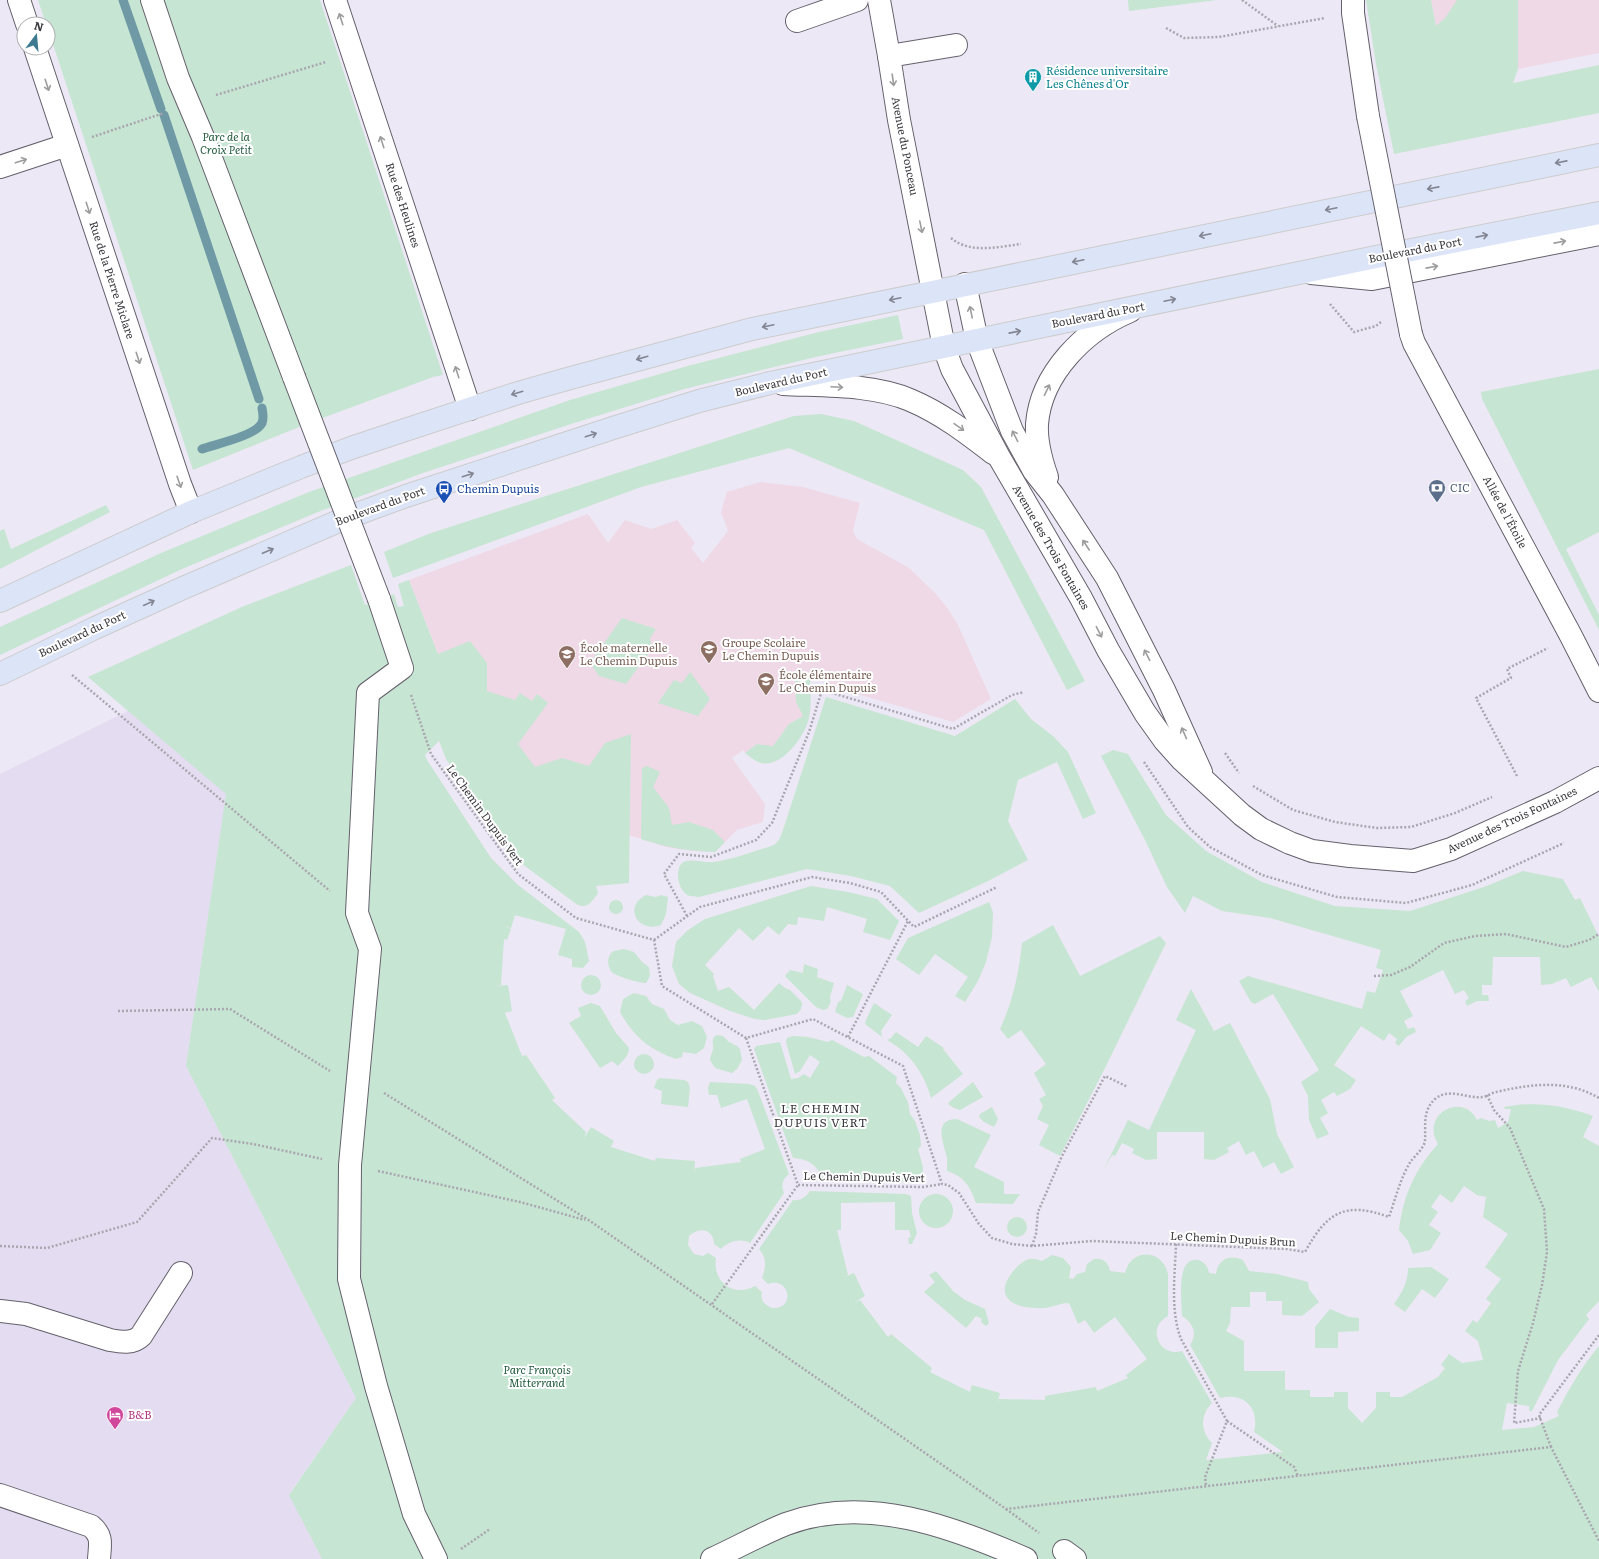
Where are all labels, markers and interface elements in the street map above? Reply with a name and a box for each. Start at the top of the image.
one-way arrow [337,12,344,25]
north arrow [16,16,56,56]
text: N [32,16,46,34]
place label: Résidence universitaire Les Chênes d'Or [1046,62,1169,91]
building icon: Résidence universitaire Les Chênes d'Or [1023,67,1043,92]
one-way arrow [889,73,897,86]
one-way arrow [44,79,52,91]
street label: Avenue du Ponceau [889,95,923,197]
park label: Parc de la Croix Petit [200,128,253,157]
one-way arrow [378,136,385,149]
one-way arrow [14,156,26,164]
one-way arrow [1555,159,1568,167]
street label: Rue des Heulines [383,160,425,249]
one-way arrow [1427,185,1440,193]
one-way arrow [85,202,93,214]
one-way arrow [1325,206,1338,214]
street label: Rue de la Pierre Miclare [86,219,140,341]
one-way arrow [917,220,925,233]
one-way arrow [1199,231,1212,239]
street label: Boulevard du Port [1367,232,1463,266]
one-way arrow [1476,232,1489,240]
one-way arrow [1553,237,1566,245]
one-way arrow [1072,258,1085,266]
one-way arrow [1425,263,1438,271]
one-way arrow [889,295,902,303]
one-way arrow [1163,296,1176,304]
street label: Boulevard du Port [1050,297,1146,331]
one-way arrow [966,306,974,319]
one-way arrow [762,322,775,330]
one-way arrow [1008,328,1021,336]
one-way arrow [135,352,142,365]
one-way arrow [636,355,649,362]
street label: Boulevard du Port [733,363,829,399]
one-way arrow [453,367,461,379]
one-way arrow [830,383,843,390]
one-way arrow [1043,385,1051,397]
one-way arrow [511,390,524,397]
one-way arrow [953,423,964,431]
one-way arrow [585,431,598,438]
one-way arrow [1011,431,1018,443]
one-way arrow [461,471,474,478]
street label: Allée de l'Étoile [1480,472,1532,551]
one-way arrow [176,475,183,488]
bank icon: CIC [1427,478,1447,503]
bus stop icon: Chemin Dupuis [434,479,454,504]
place label: CIC [1450,479,1470,495]
place label: Chemin Dupuis [457,480,539,496]
street label: Boulevard du Port [333,481,427,529]
street label: Avenue des Trois Fontaines [1010,481,1094,612]
one-way arrow [1081,539,1089,551]
one-way arrow [261,546,273,554]
one-way arrow [142,599,154,606]
street label: Boulevard du Port [35,606,128,660]
one-way arrow [1096,626,1103,638]
place label: Groupe Scolaire Le Chemin Dupuis [722,634,819,663]
place label: École maternelle Le Chemin Dupuis [580,639,677,668]
school or university icon: Groupe Scolaire Le Chemin Dupuis [699,639,719,664]
school or university icon: École maternelle Le Chemin Dupuis [557,644,577,669]
one-way arrow [1142,649,1150,661]
place label: École élémentaire Le Chemin Dupuis [779,666,876,695]
school or university icon: École élémentaire Le Chemin Dupuis [756,671,776,696]
one-way arrow [1180,728,1187,740]
street label: Le Chemin Dupuis Vert [444,761,528,869]
street label: Avenue des Trois Fontaines [1444,782,1579,856]
district label: LE CHEMIN DUPUIS VERT [774,1099,868,1131]
street label: Le Chemin Dupuis Vert [803,1167,925,1185]
street label: Le Chemin Dupuis Brun [1170,1227,1296,1249]
park label: Parc François Mitterrand [503,1361,571,1390]
hotel icon: B&B [105,1405,125,1430]
place label: B&B [128,1406,151,1422]

